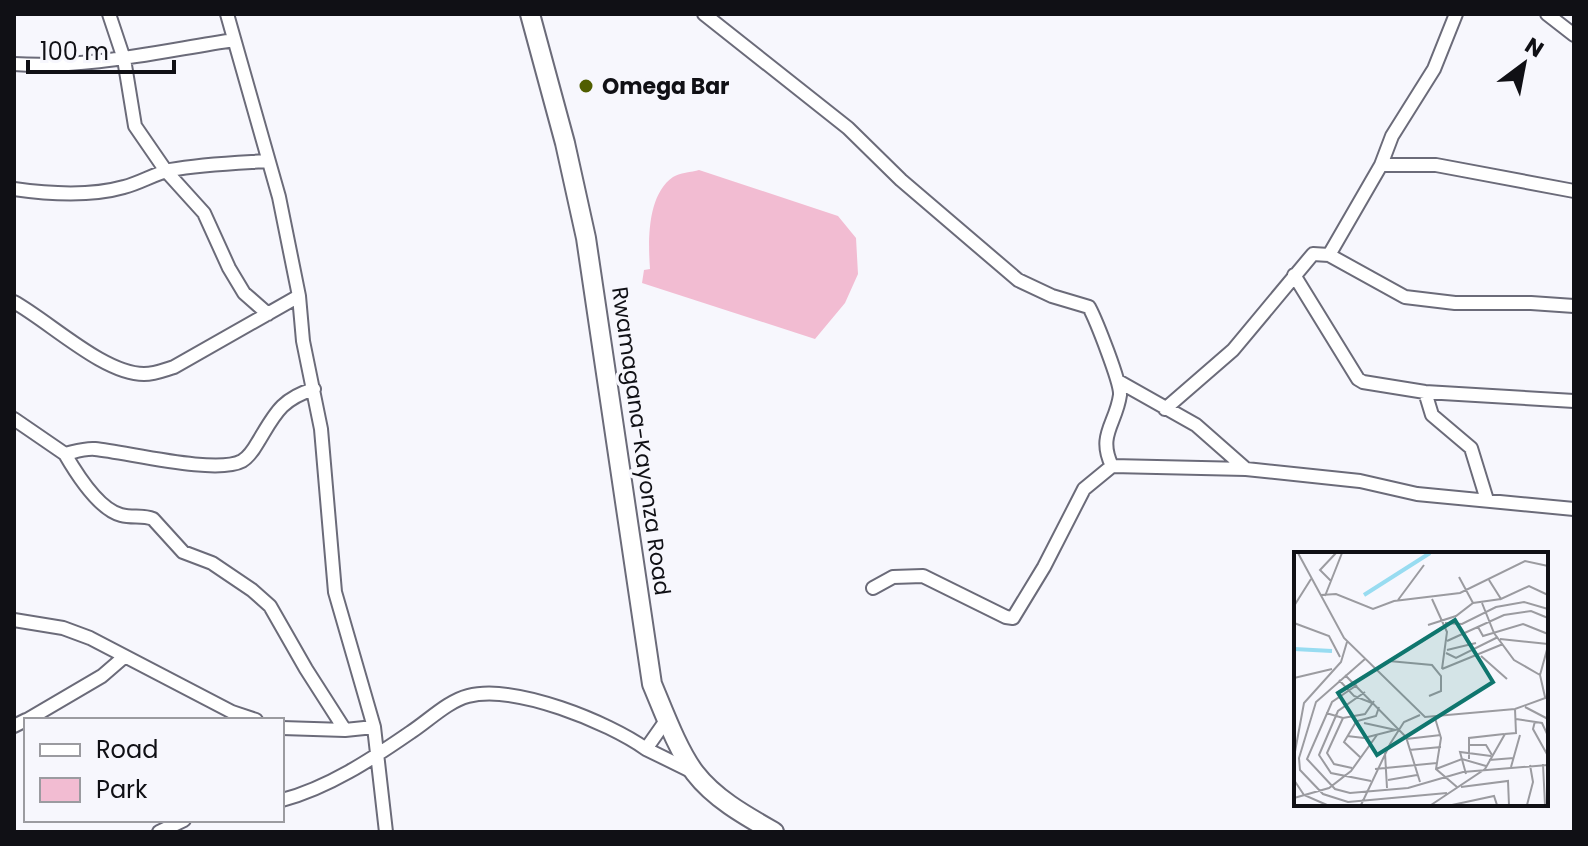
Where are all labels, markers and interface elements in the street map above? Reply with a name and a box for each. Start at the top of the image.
scale bar [28,24,174,74]
north arrow [1484,24,1564,104]
text: N [1519,30,1550,65]
text: 100 m [40,35,109,68]
place label: Omega Bar [602,71,730,102]
marker: Omega Bar [577,77,595,95]
street label: Rwamagana-Kayonza Road [604,285,678,597]
inset map [1294,552,1548,806]
legend [24,718,284,822]
text: Road [96,733,158,766]
text: Park [96,773,148,806]

